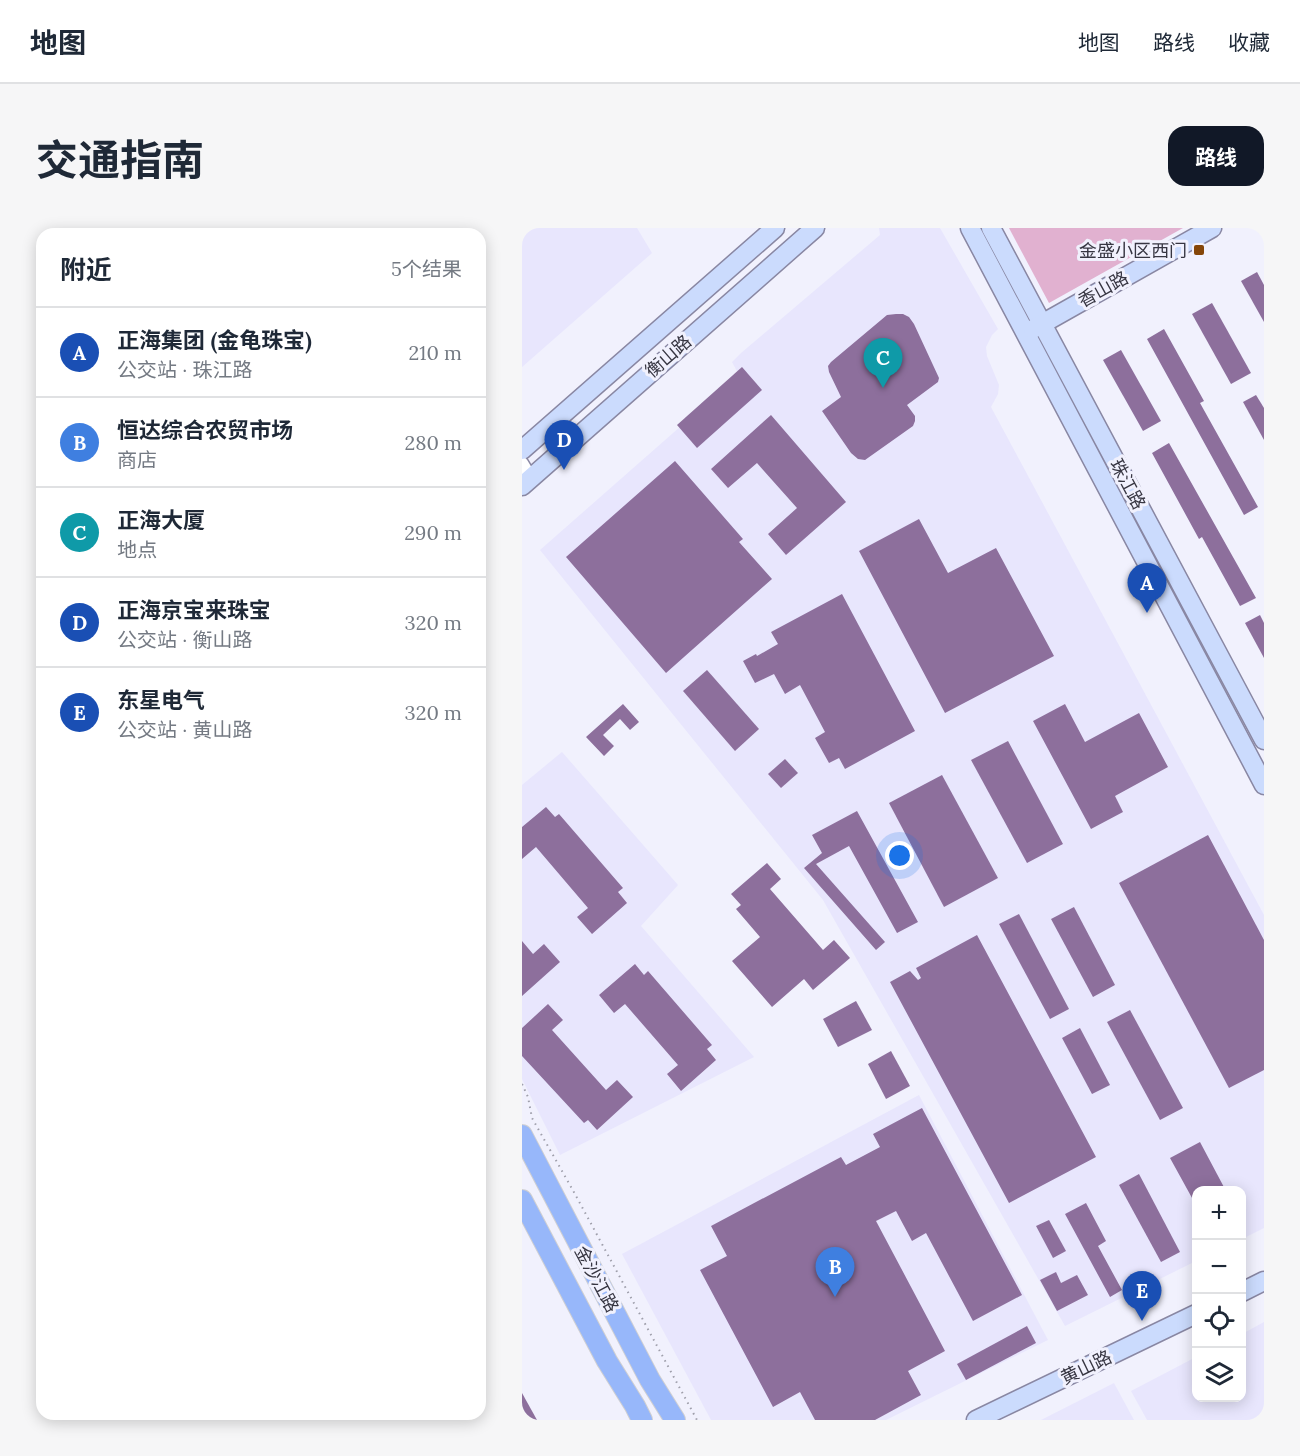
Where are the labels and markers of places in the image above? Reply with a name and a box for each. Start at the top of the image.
place label: 金盛小区西门 [1079,239,1187,262]
marker: 金盛小区西门 [1192,243,1206,257]
pin: C [864,338,902,388]
pin: D [544,420,584,470]
pin: A [1128,564,1166,613]
pin: B [816,1248,854,1297]
pin: E [1122,1272,1162,1321]

